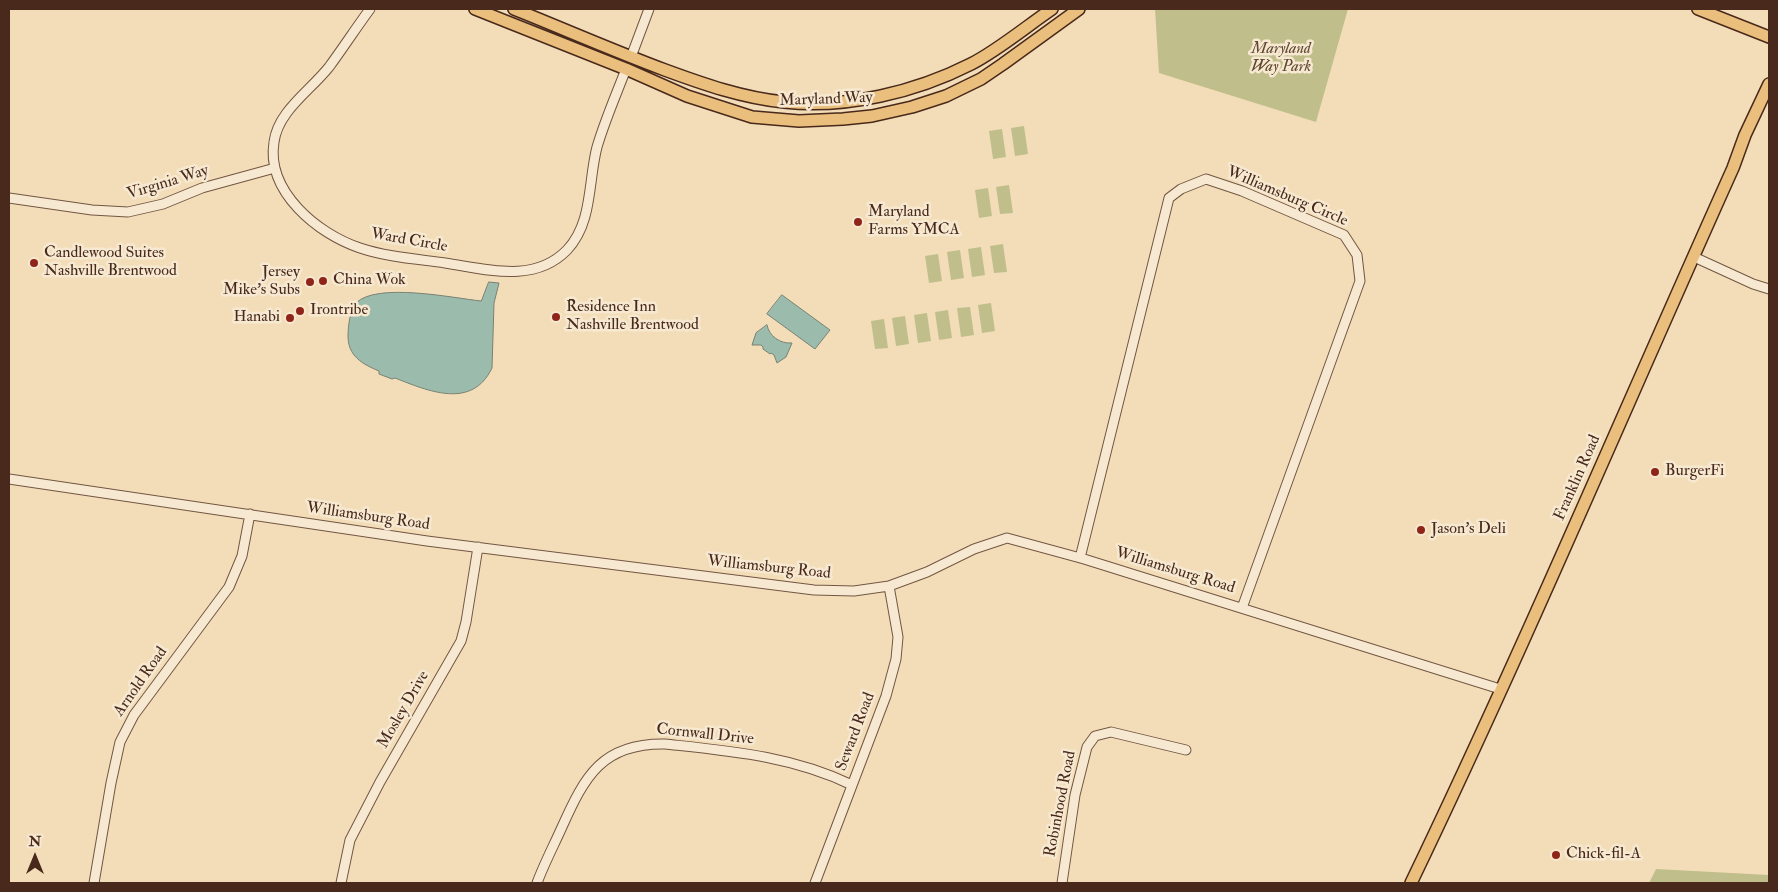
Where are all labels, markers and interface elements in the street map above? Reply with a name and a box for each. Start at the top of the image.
park label: Maryland Way Park [1251,40,1311,78]
street label: Maryland Way [779,89,873,111]
street label: Virginia Way [125,161,211,205]
street label: Williamsburg Circle [1224,163,1350,231]
place label: Maryland Farms YMCA [868,203,960,241]
marker: Maryland Farms YMCA [852,216,864,228]
street label: Ward Circle [369,225,449,257]
place label: Candlewood Suites Nashville Brentwood [44,244,177,282]
marker: Candlewood Suites Nashville Brentwood [28,257,40,269]
place label: Jersey Mike's Subs [223,263,300,301]
place label: China Wok [333,271,406,291]
marker: China Wok [317,275,329,287]
marker: Jersey Mike's Subs [304,276,316,288]
place label: Residence Inn Nashville Brentwood [566,298,699,336]
place label: Irontribe [310,301,368,321]
marker: Irontribe [294,305,306,317]
place label: Hanabi [233,308,280,328]
marker: Residence Inn Nashville Brentwood [550,311,562,323]
marker: Hanabi [284,312,296,324]
street label: Franklin Road [1551,432,1605,524]
place label: BurgerFi [1665,462,1724,482]
marker: BurgerFi [1649,466,1661,478]
street label: Williamsburg Road [305,499,431,535]
place label: Jason's Deli [1431,520,1506,540]
marker: Jason's Deli [1415,524,1427,536]
street label: Williamsburg Road [1113,544,1237,598]
street label: Williamsburg Road [706,552,832,584]
street label: Arnold Road [110,643,172,721]
street label: Mosley Drive [374,668,434,752]
street label: Seward Road [832,690,880,774]
street label: Cornwall Drive [655,720,755,750]
street label: Robinhood Road [1041,749,1081,859]
north arrow [10,832,60,882]
text: N [29,833,41,850]
place label: Chick-fil-A [1566,845,1641,865]
marker: Chick-fil-A [1550,849,1562,861]

